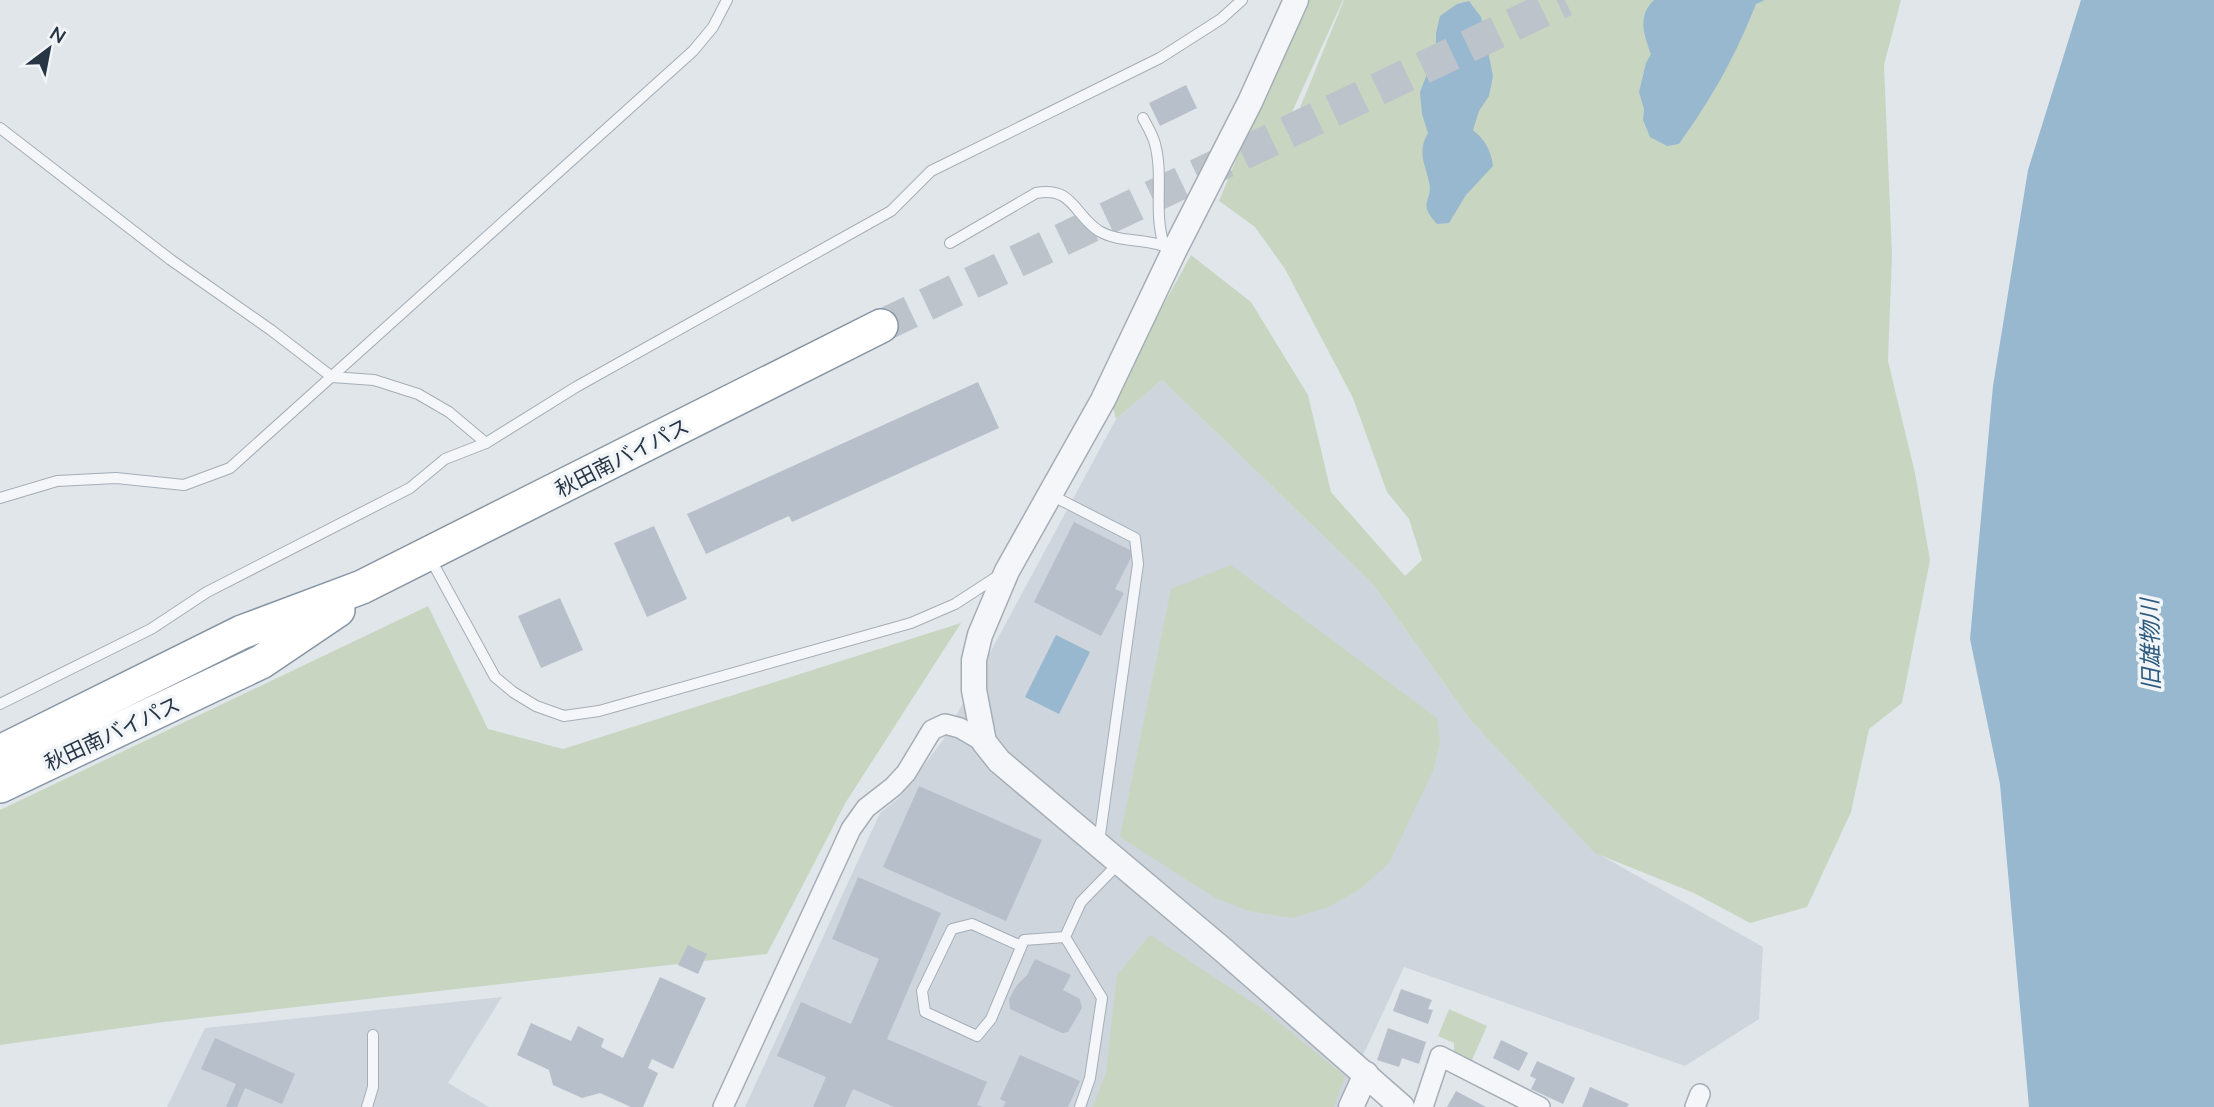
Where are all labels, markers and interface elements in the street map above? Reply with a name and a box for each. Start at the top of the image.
north arrow [14,14,84,84]
text: N [46,21,70,49]
street label: 秋田南バイパス [551,412,693,502]
water label: 旧雄物川 [2135,596,2165,691]
street label: 秋田南バイパス [40,690,184,776]

